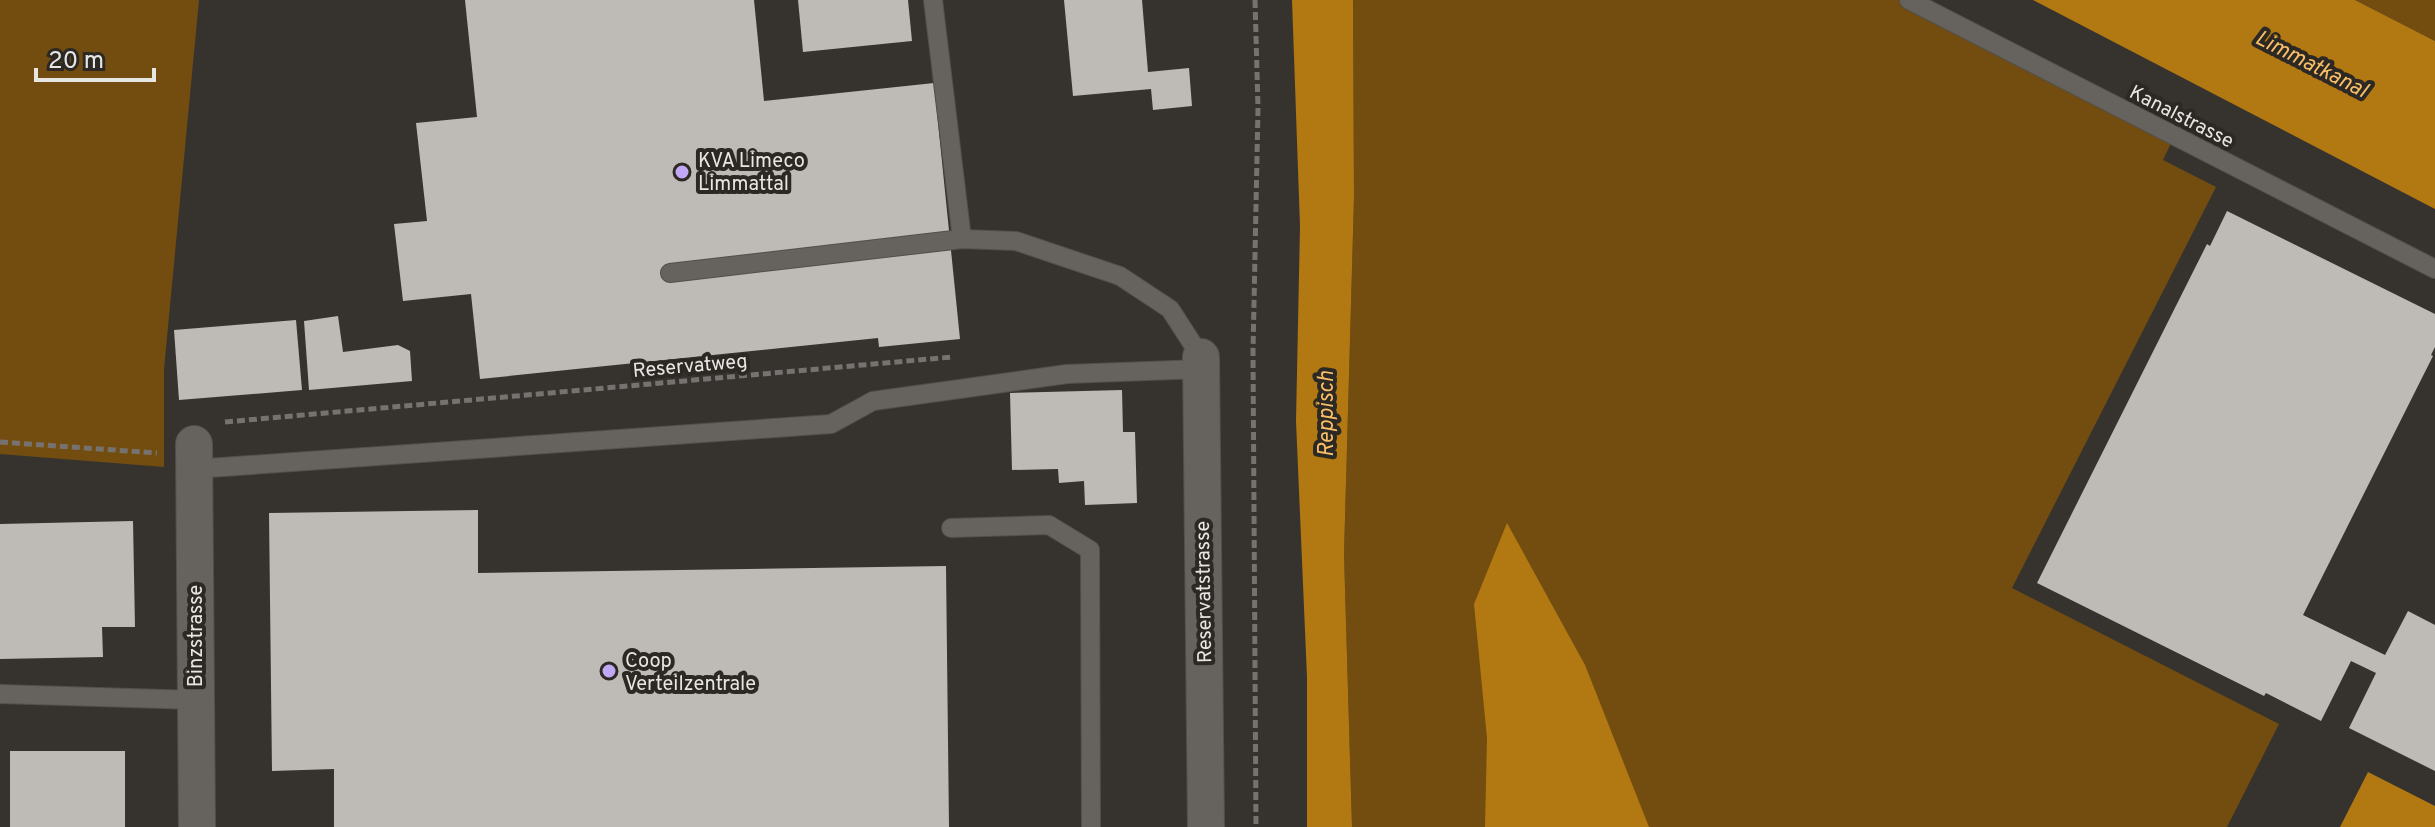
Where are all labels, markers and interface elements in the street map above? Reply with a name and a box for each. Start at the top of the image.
water label: Limmatkanal [2250,25,2373,106]
scale bar [36,32,154,82]
text: 20 m [48,47,104,77]
street label: Kanalstrasse [2124,80,2238,155]
place label: KVA Limeco Limmattal [698,149,805,198]
marker: KVA Limeco Limmattal [673,163,691,181]
street label: Reservatweg [632,349,749,385]
water label: Reppisch [1314,371,1341,457]
street label: Reservatstrasse [1191,521,1219,663]
street label: Binzstrasse [184,585,210,687]
place label: Coop Verteilzentrale [625,649,756,698]
marker: Coop Verteilzentrale [600,662,618,680]

